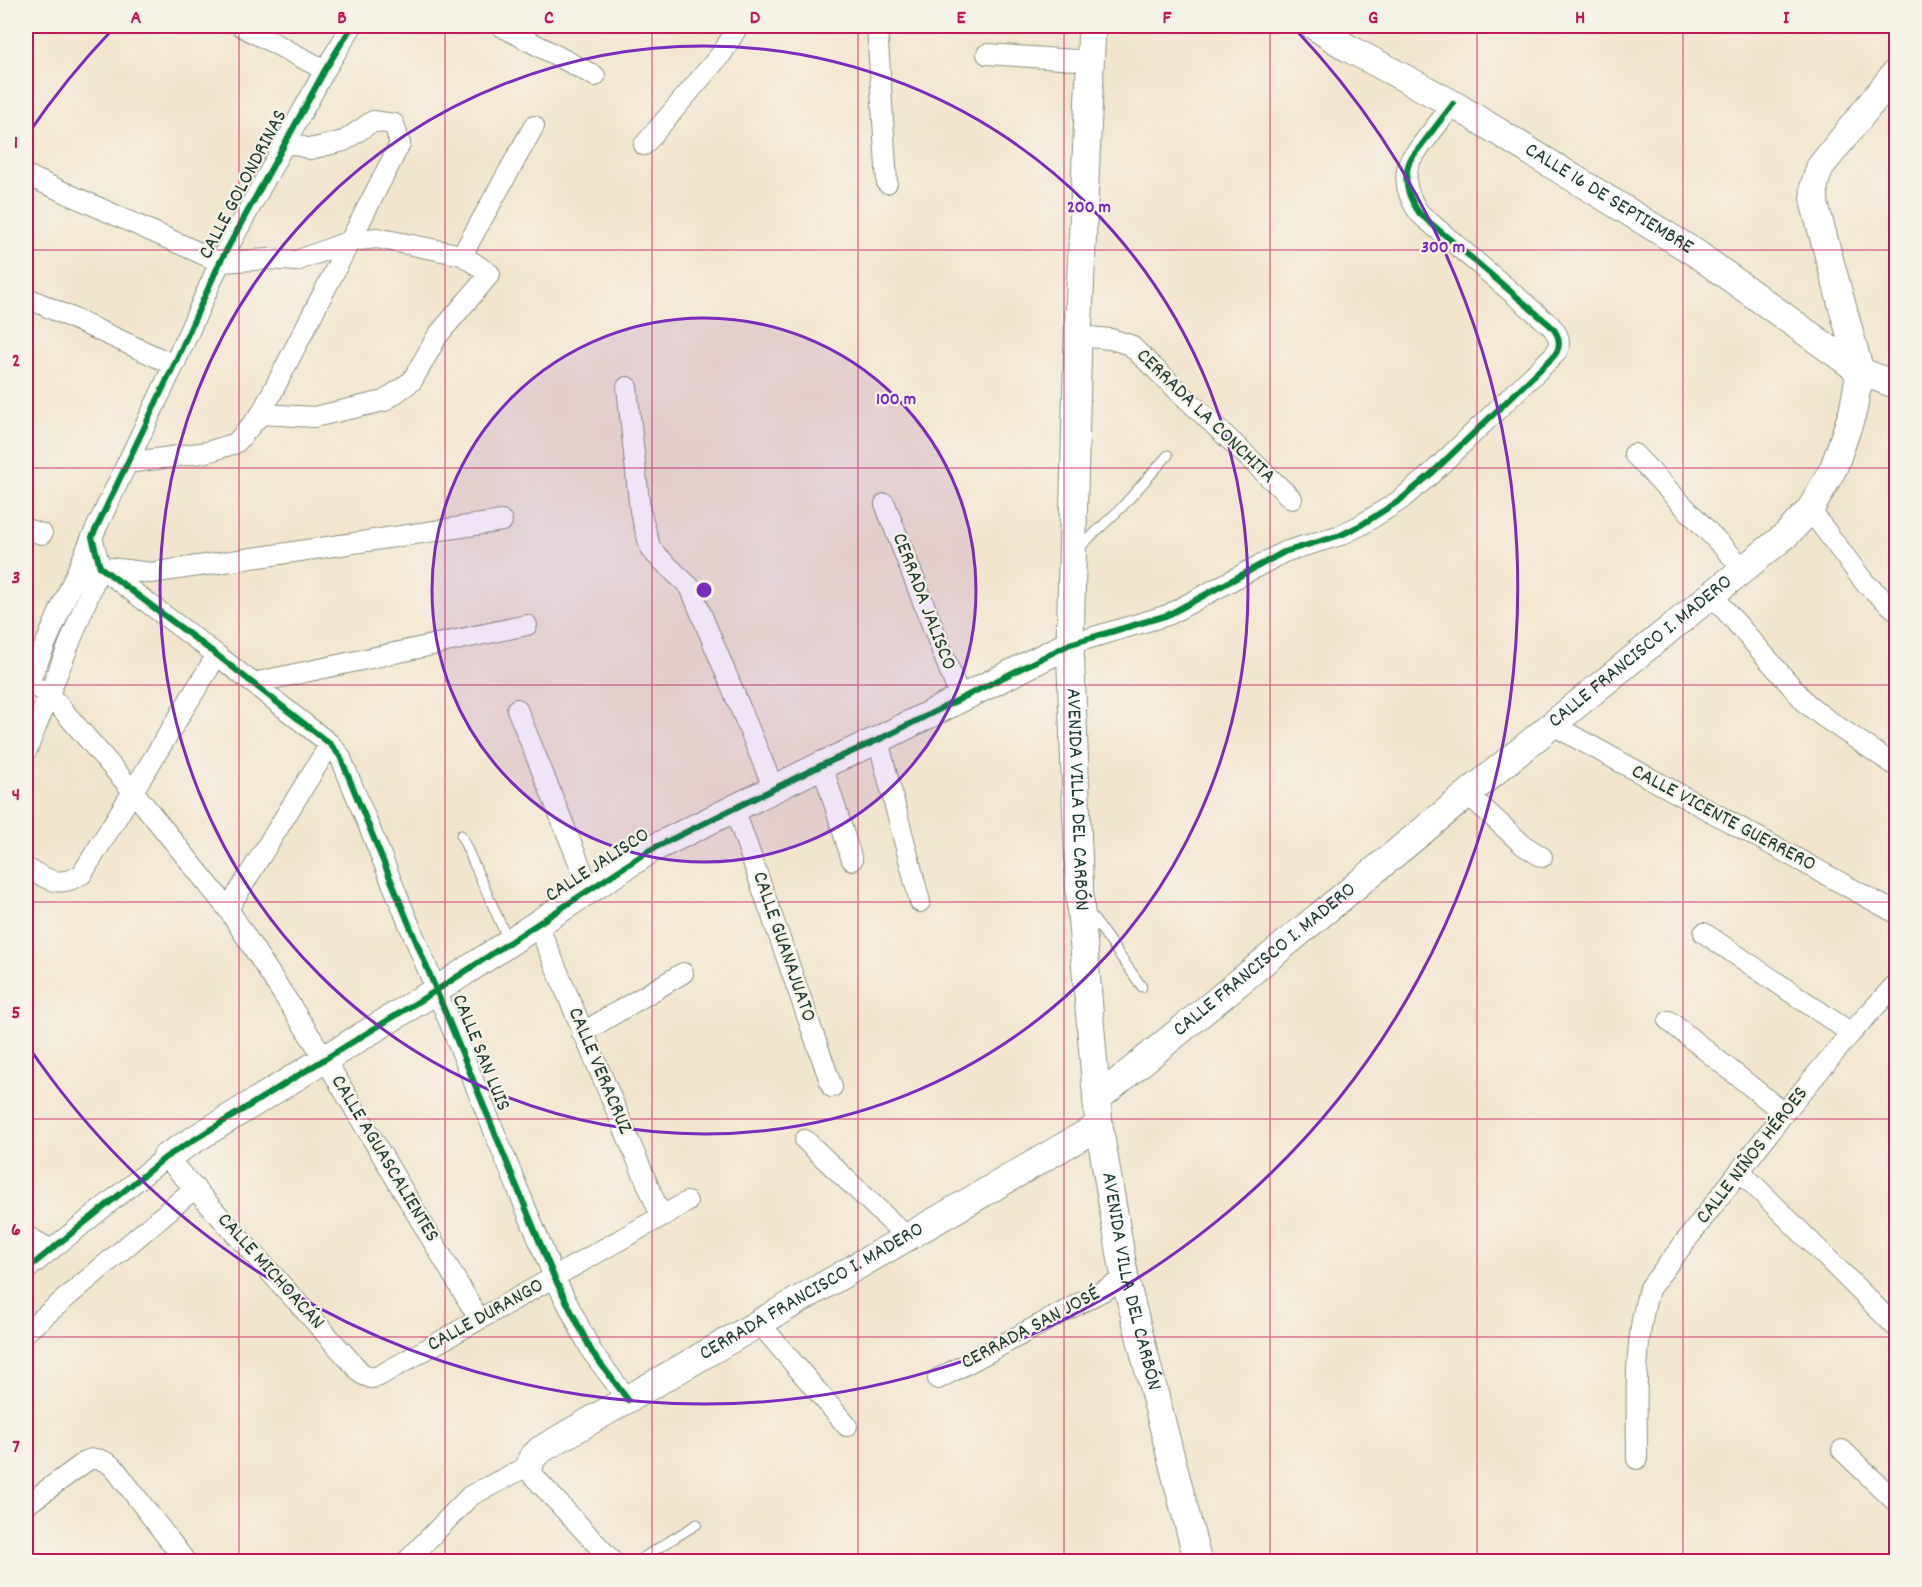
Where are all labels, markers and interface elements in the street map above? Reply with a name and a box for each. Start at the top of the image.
text: A [131,5,142,33]
text: B [337,5,347,33]
text: C [544,5,554,33]
text: D [750,5,761,33]
text: E [956,5,966,33]
text: F [1163,5,1173,33]
text: G [1368,5,1378,33]
text: H [1575,5,1585,33]
text: I [1783,5,1790,33]
street label: CALLE GOLONDRINAS [192,105,296,265]
text: 1 [14,130,18,158]
street label: CALLE 16 DE SEPTIEMBRE [1518,136,1699,263]
text: 200 m [1067,196,1111,221]
text: 300 m [1421,236,1465,261]
street label: CERRADA LA CONCHITA [1128,342,1282,492]
text: 2 [12,348,20,376]
text: 100 m [876,388,916,413]
street label: CERRADA JALISCO [883,529,963,675]
text: 3 [12,565,20,593]
street label: CALLE FRANCISCO I. MADERO [1543,568,1740,736]
centre of rings [694,580,714,600]
street label: AVENIDA VILLA DEL CARBÓN [1057,688,1096,912]
street label: CALLE VICENTE GUERRERO [1625,758,1821,880]
text: 4 [12,782,20,810]
street label: CALLE JALISCO [540,821,656,911]
street label: CALLE GUANAJUATO [743,868,823,1026]
street label: CALLE FRANCISCO I. MADERO [1167,876,1363,1045]
street label: CALLE SAN LUIS [443,990,517,1116]
text: 5 [11,1000,21,1028]
street label: CALLE VERACRUZ [559,1003,639,1140]
street label: CALLE AGUASCALIENTES [322,1070,446,1248]
street label: CALLE NIÑOS HÉROES [1690,1081,1816,1231]
street label: AVENIDA VILLA DEL CARBÓN [1092,1170,1168,1394]
street label: CALLE MICHOACÁN [209,1207,331,1337]
street label: CERRADA FRANCISCO I. MADERO [694,1215,930,1369]
text: 6 [11,1217,21,1245]
street label: CALLE DURANGO [422,1272,550,1360]
street label: CERRADA SAN JOSÉ [956,1280,1106,1378]
text: 7 [12,1434,20,1462]

